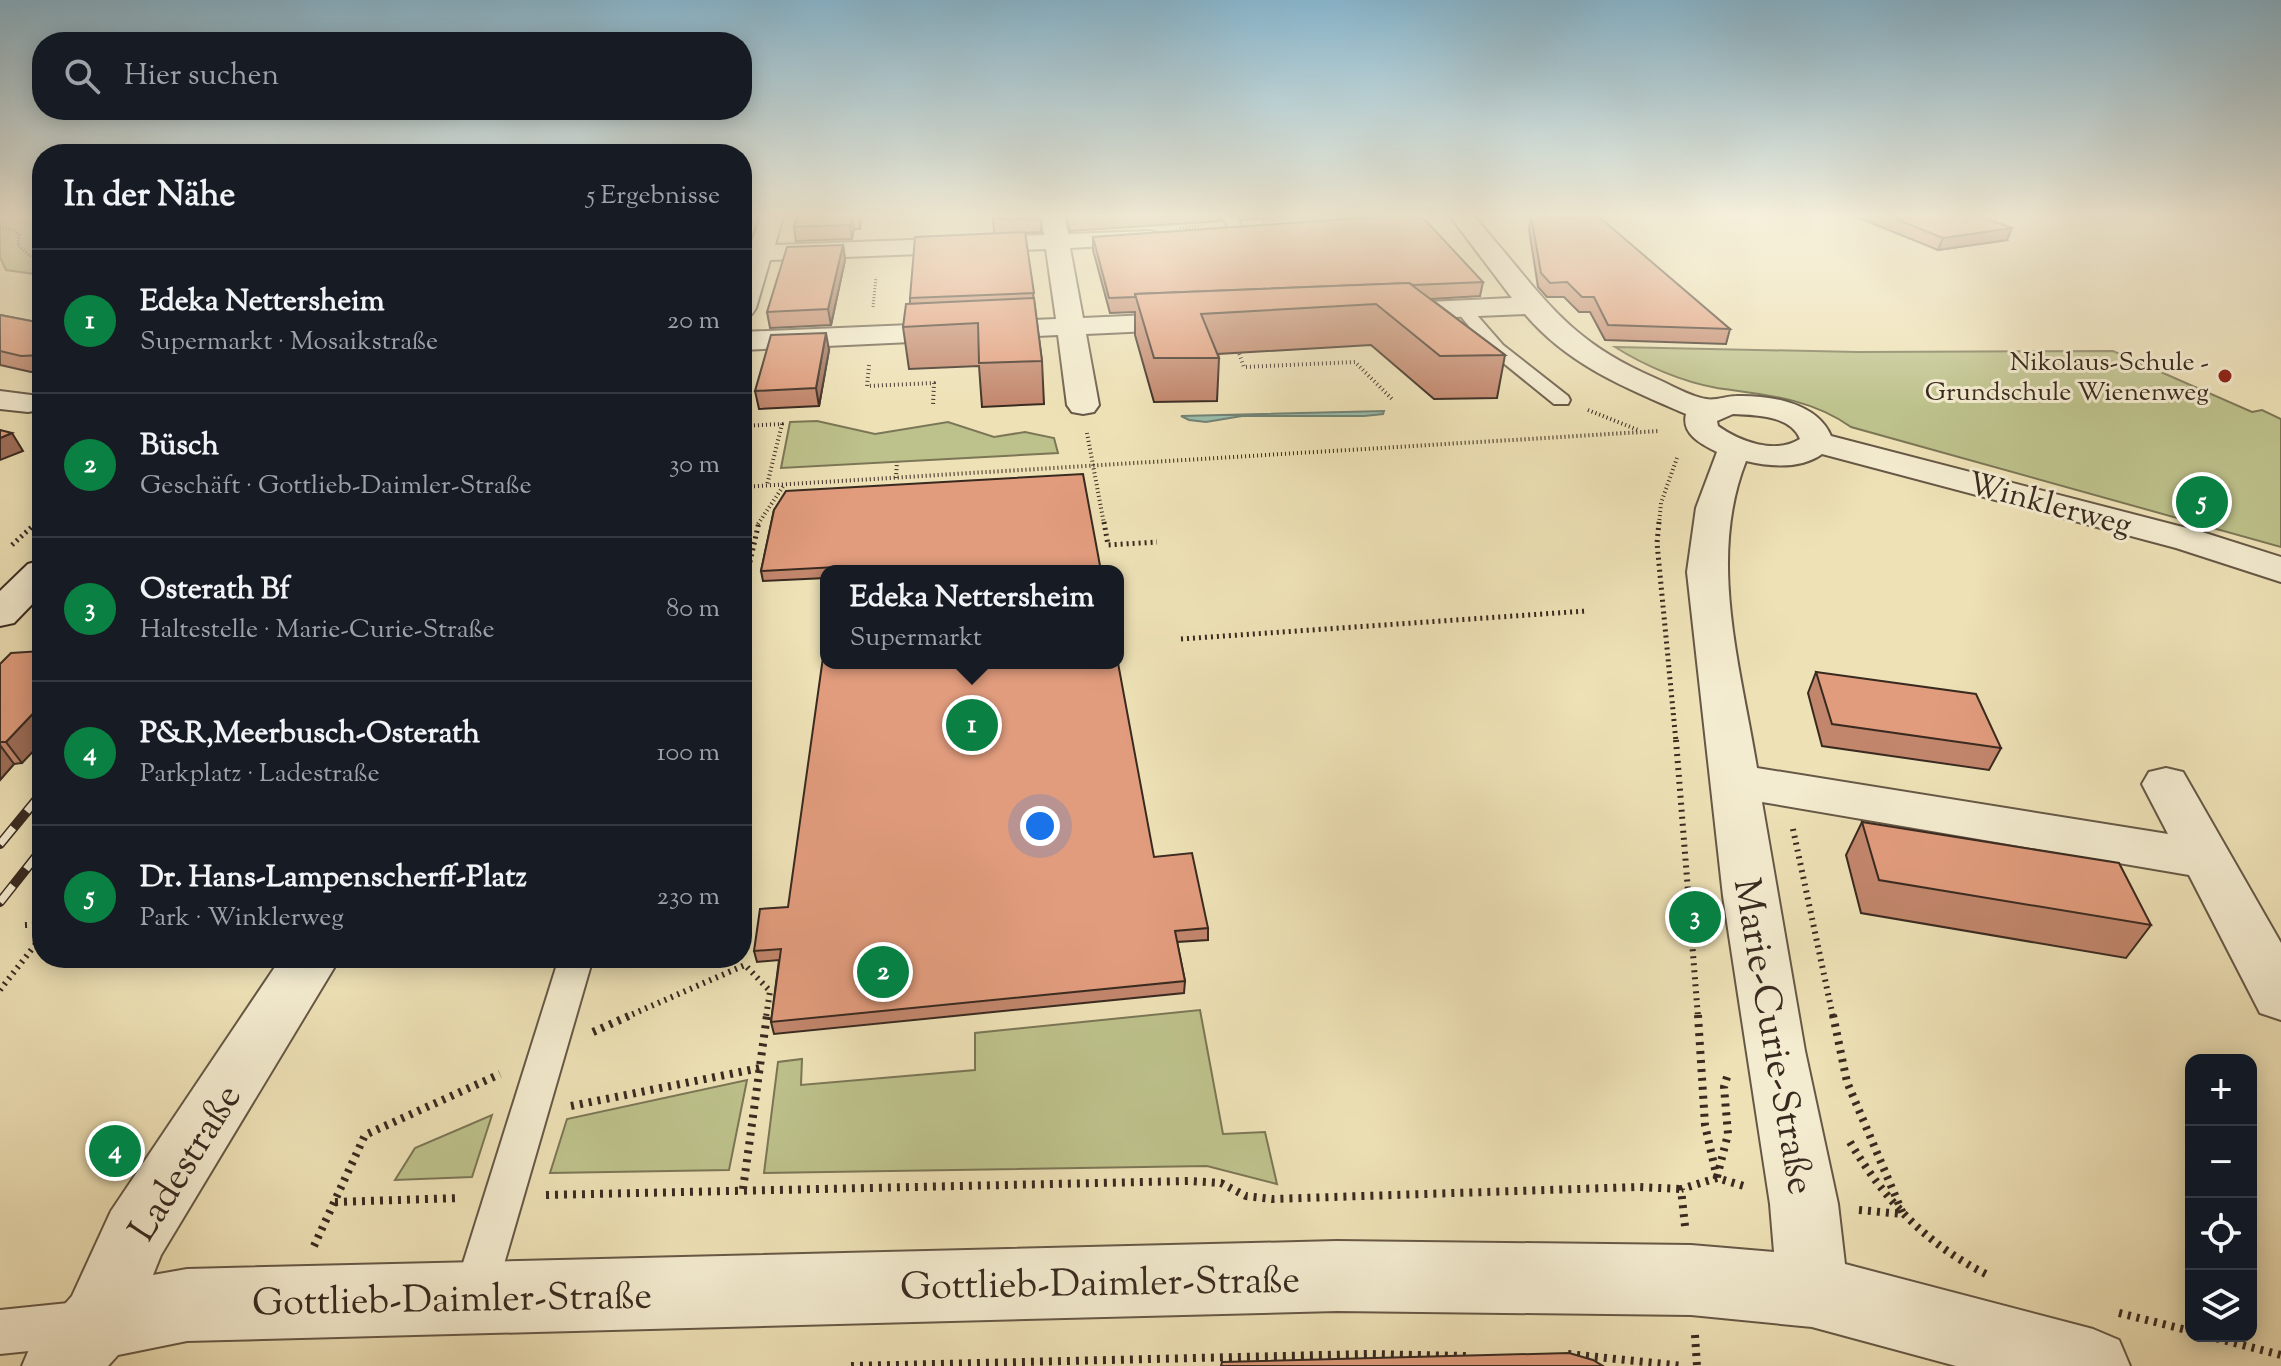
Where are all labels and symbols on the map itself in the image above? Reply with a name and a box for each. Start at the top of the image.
place label: Nikolaus-Schule - Grundschule Wienenweg [1925,345,2209,412]
marker: Nikolaus-Schule - Grundschule Wienenweg [2216,367,2234,385]
street label: Winklerweg [1962,462,2136,550]
pin: 5 [2176,472,2228,532]
pin: 1 [946,695,998,755]
your location [1020,806,1060,846]
street label: Marie-Curie-Straße [1717,874,1825,1199]
pin: 3 [1669,887,1721,947]
pin: 2 [857,942,909,1002]
street label: Ladestraße [118,1075,257,1253]
pin: 4 [89,1121,141,1181]
street label: Gottlieb-Daimler-Straße [900,1256,1301,1316]
street label: Gottlieb-Daimler-Straße [252,1272,653,1332]

